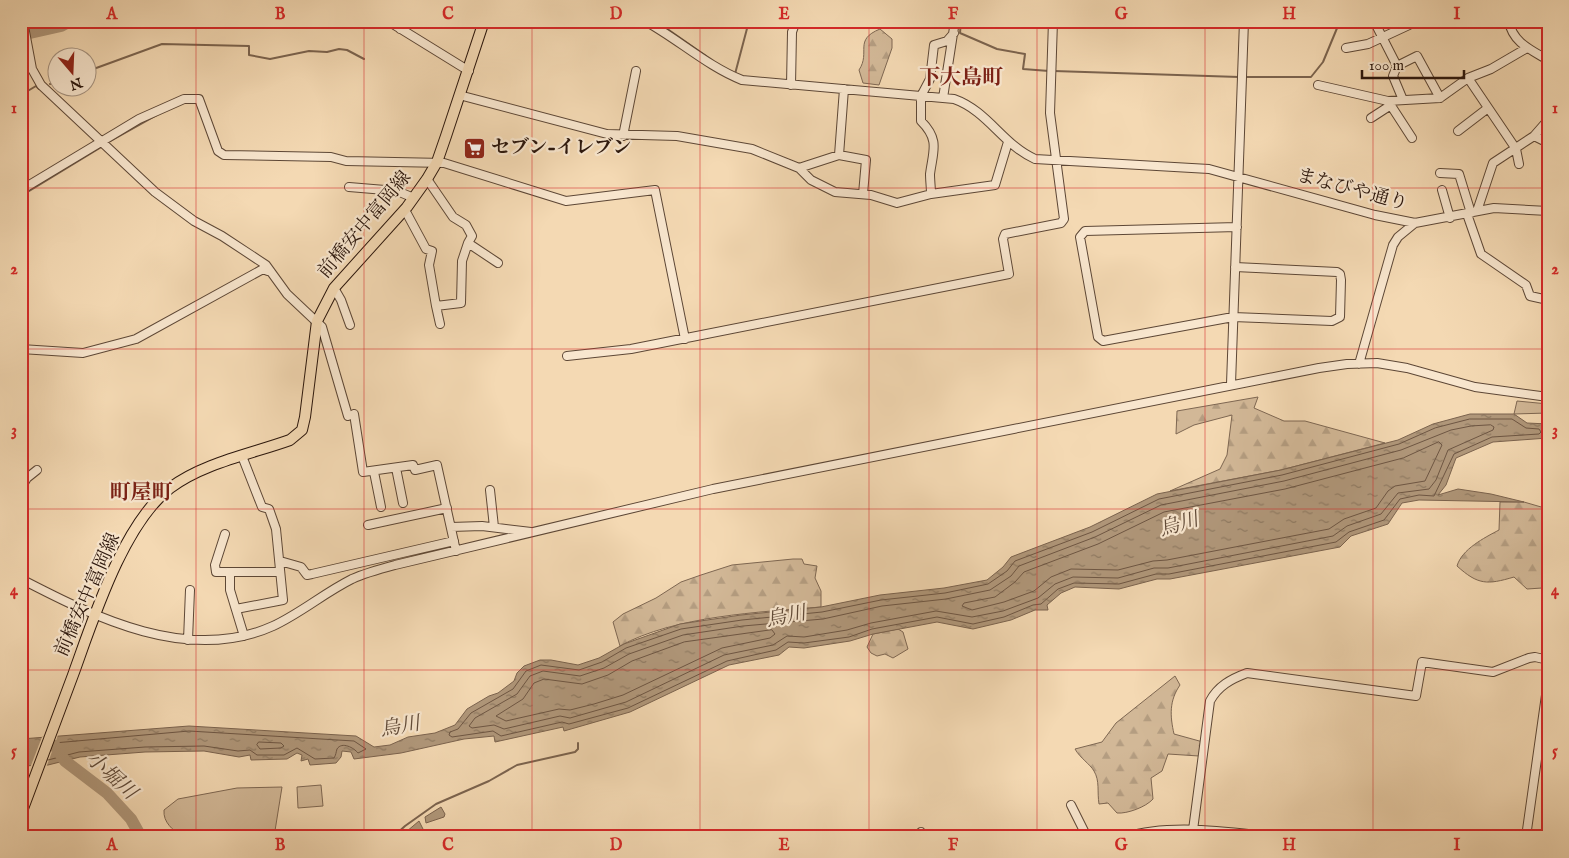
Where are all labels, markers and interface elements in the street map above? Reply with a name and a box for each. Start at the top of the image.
text: A [106,5,119,25]
text: B [275,5,286,25]
text: C [442,5,454,25]
text: D [610,5,623,25]
text: E [778,5,790,25]
text: F [948,5,959,25]
text: G [1115,5,1128,25]
text: H [1282,5,1296,25]
text: I [1454,5,1461,25]
north arrow [48,48,98,98]
scale bar [1362,48,1464,80]
text: 100 m [1369,56,1405,75]
district label: 下大島町 [919,65,1003,92]
text: N [67,73,86,94]
text: 1 [11,99,17,119]
text: 1 [1552,99,1558,119]
supermarket icon: セブン-イレブン [463,136,487,160]
place label: セブン-イレブン [491,136,631,160]
street label: まなびや通り [1294,164,1410,216]
street label: 前橋安中富岡線 [313,166,417,284]
text: 2 [10,260,18,280]
text: 2 [1551,260,1559,280]
text: 3 [11,421,17,441]
text: 3 [1552,421,1558,441]
district label: 町屋町 [110,480,173,507]
water label: 烏川 [1156,507,1204,543]
street label: 前橋安中富岡線 [50,529,126,661]
text: 4 [10,581,19,601]
text: 4 [1551,581,1560,601]
water label: 烏川 [764,600,810,633]
water label: 烏川 [378,711,424,743]
text: 5 [11,742,17,762]
text: 5 [1552,742,1558,762]
water label: 小堀川 [80,747,143,807]
text: A [106,836,119,856]
text: B [275,836,286,856]
text: C [442,836,454,856]
text: D [610,836,623,856]
text: E [778,836,790,856]
text: F [948,836,959,856]
text: G [1115,836,1128,856]
text: H [1282,836,1296,856]
text: I [1454,836,1461,856]

